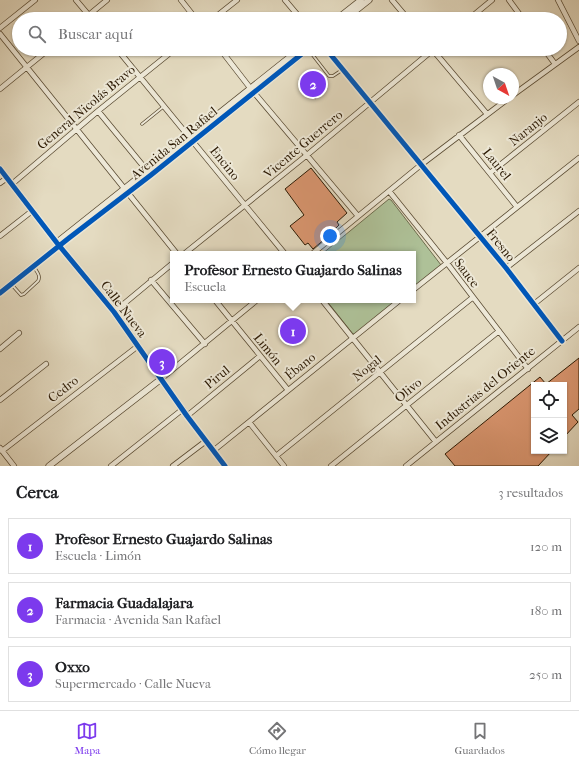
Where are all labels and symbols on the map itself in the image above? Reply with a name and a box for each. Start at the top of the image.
street label: General Nicolás Bravo [34,61,138,152]
north arrow [483,68,519,104]
pin: 2 [300,69,326,99]
street label: Avenida San Rafael [127,103,221,183]
street label: Vicente Guerrero [260,106,346,182]
street label: Naranjo [506,109,550,149]
street label: Encino [207,143,243,183]
street label: Laurel [480,145,515,183]
your location [320,226,340,246]
street label: Fresno [483,226,519,265]
street label: Sauce [451,256,483,291]
street label: Calle Nueva [98,278,151,341]
pin: 1 [280,316,306,346]
street label: Limón [251,330,286,368]
street label: Industrias del Oriente [432,343,538,433]
pin: 3 [149,347,175,377]
street label: Ébano [282,349,319,383]
street label: Nogal [350,352,385,384]
street label: Pirul [201,362,233,392]
street label: Cedro [45,372,81,405]
street label: Olivo [391,374,425,405]

